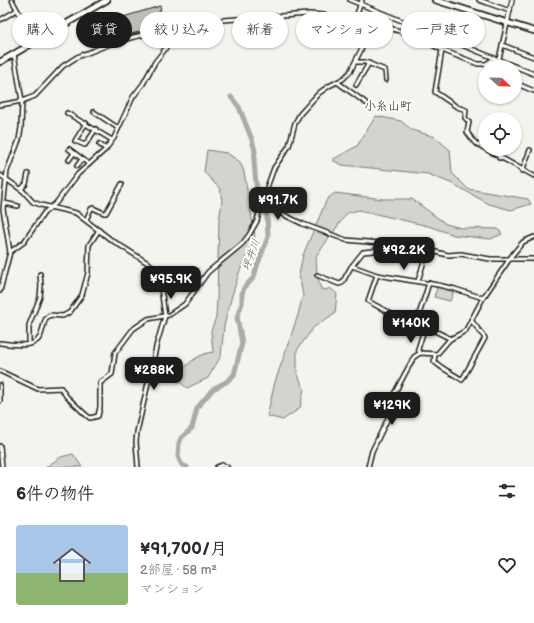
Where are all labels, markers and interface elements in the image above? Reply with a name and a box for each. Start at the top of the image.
chip: 購入 [12,12,68,48]
chip: 賃貸 [76,12,132,48]
chip: 絞り込み [140,12,224,48]
chip: 新着 [232,12,288,48]
chip: マンション [296,12,393,48]
chip: 一戸建て [401,12,485,48]
north arrow [478,60,522,104]
map controls [478,60,522,156]
district label: 小糸山町 [364,99,412,114]
button: locate [478,112,522,156]
pin: ¥91.7K [245,187,311,221]
text: ¥91.7K [258,192,298,208]
water label: 坪井川 [239,237,263,273]
pin: ¥92.2K [371,237,437,271]
text: ¥92.2K [383,242,425,258]
pin: ¥95.9K [138,266,204,300]
text: ¥95.9K [150,271,192,287]
pin: ¥140K [383,310,439,344]
text: ¥140K [392,315,430,331]
pin: ¥288K [126,357,182,391]
text: ¥288K [134,362,174,378]
pin: ¥129K [364,392,420,426]
text: ¥129K [373,397,411,413]
icon: filters [496,480,518,502]
text: 6件の物件 [16,484,94,504]
text: ¥91,700/月 [140,539,227,559]
icon: home [48,541,96,589]
icon: heart [496,554,518,576]
text: 2部屋 · 58 m² [140,562,217,578]
text: マンション [140,581,204,597]

